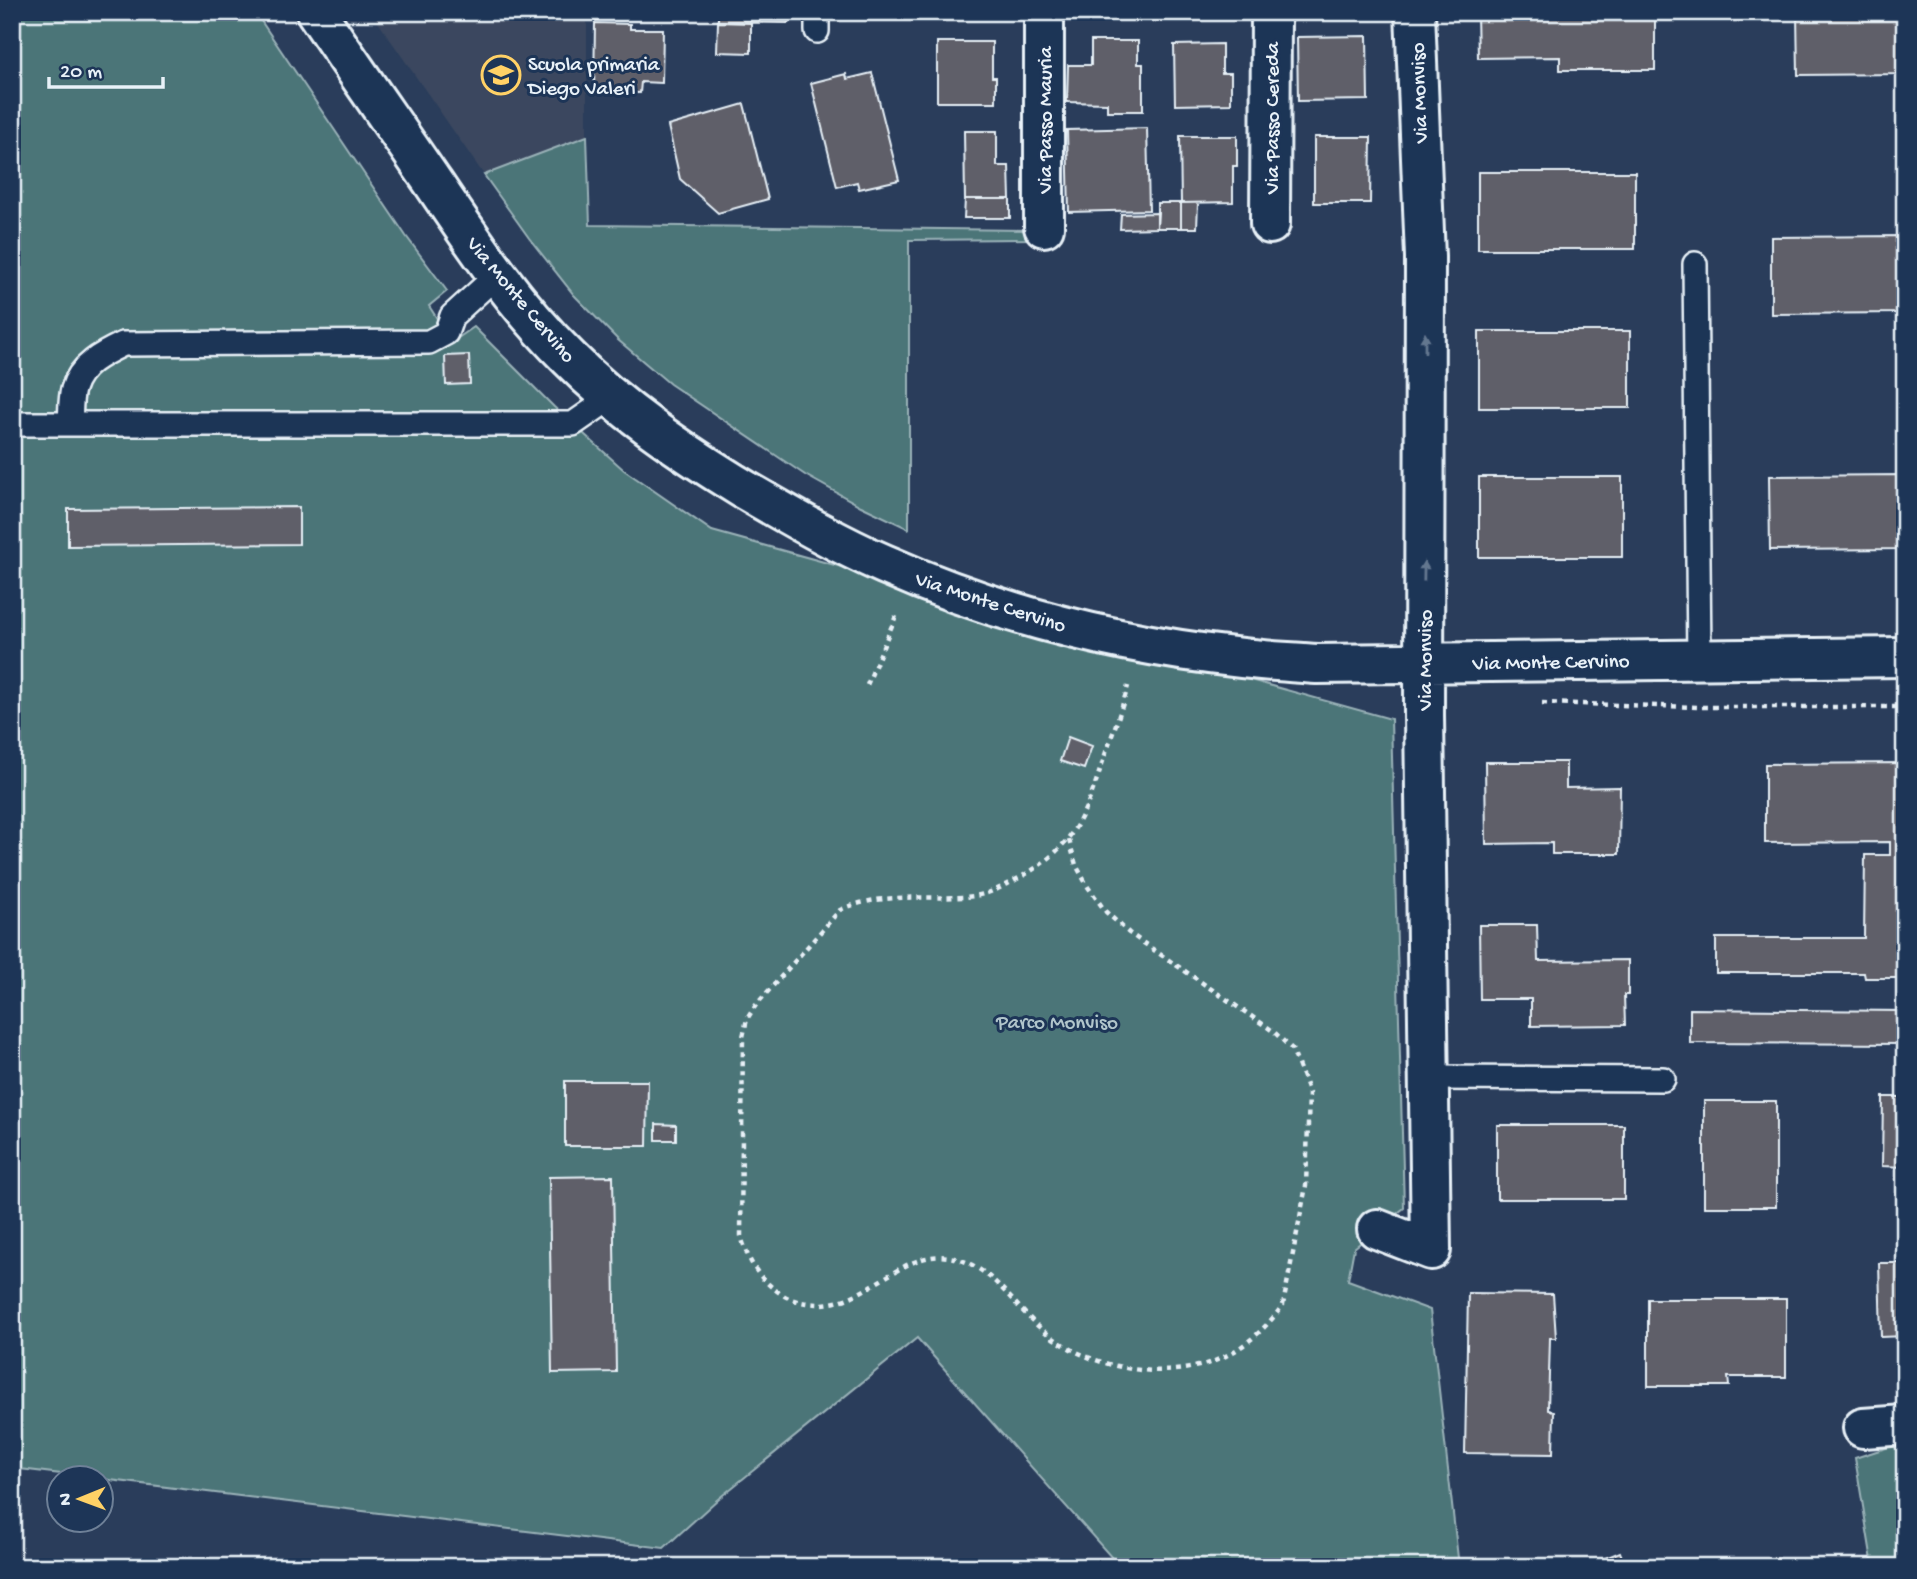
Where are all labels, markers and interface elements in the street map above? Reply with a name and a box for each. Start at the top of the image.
street label: Via Passo Cereda [1262,41,1287,195]
street label: Via Monviso [1407,42,1436,145]
street label: Via Passo Mauria [1035,45,1060,195]
scale bar [49,46,163,90]
school or university icon: Scuola primaria Diego Valeri [480,54,522,96]
place label: Scuola primaria Diego Valeri [526,54,661,103]
text: 20 m [60,61,102,86]
street label: Via Monte Cervino [459,232,579,370]
one-way arrow [1419,332,1431,354]
one-way arrow [1418,559,1430,581]
street label: Via Monte Cervino [910,568,1069,641]
street label: Via Monviso [1415,610,1440,711]
street label: Via Monte Cervino [1471,651,1630,678]
park label: Parco Monviso [995,1012,1118,1037]
north arrow [46,1464,116,1534]
text: N [55,1493,78,1506]

